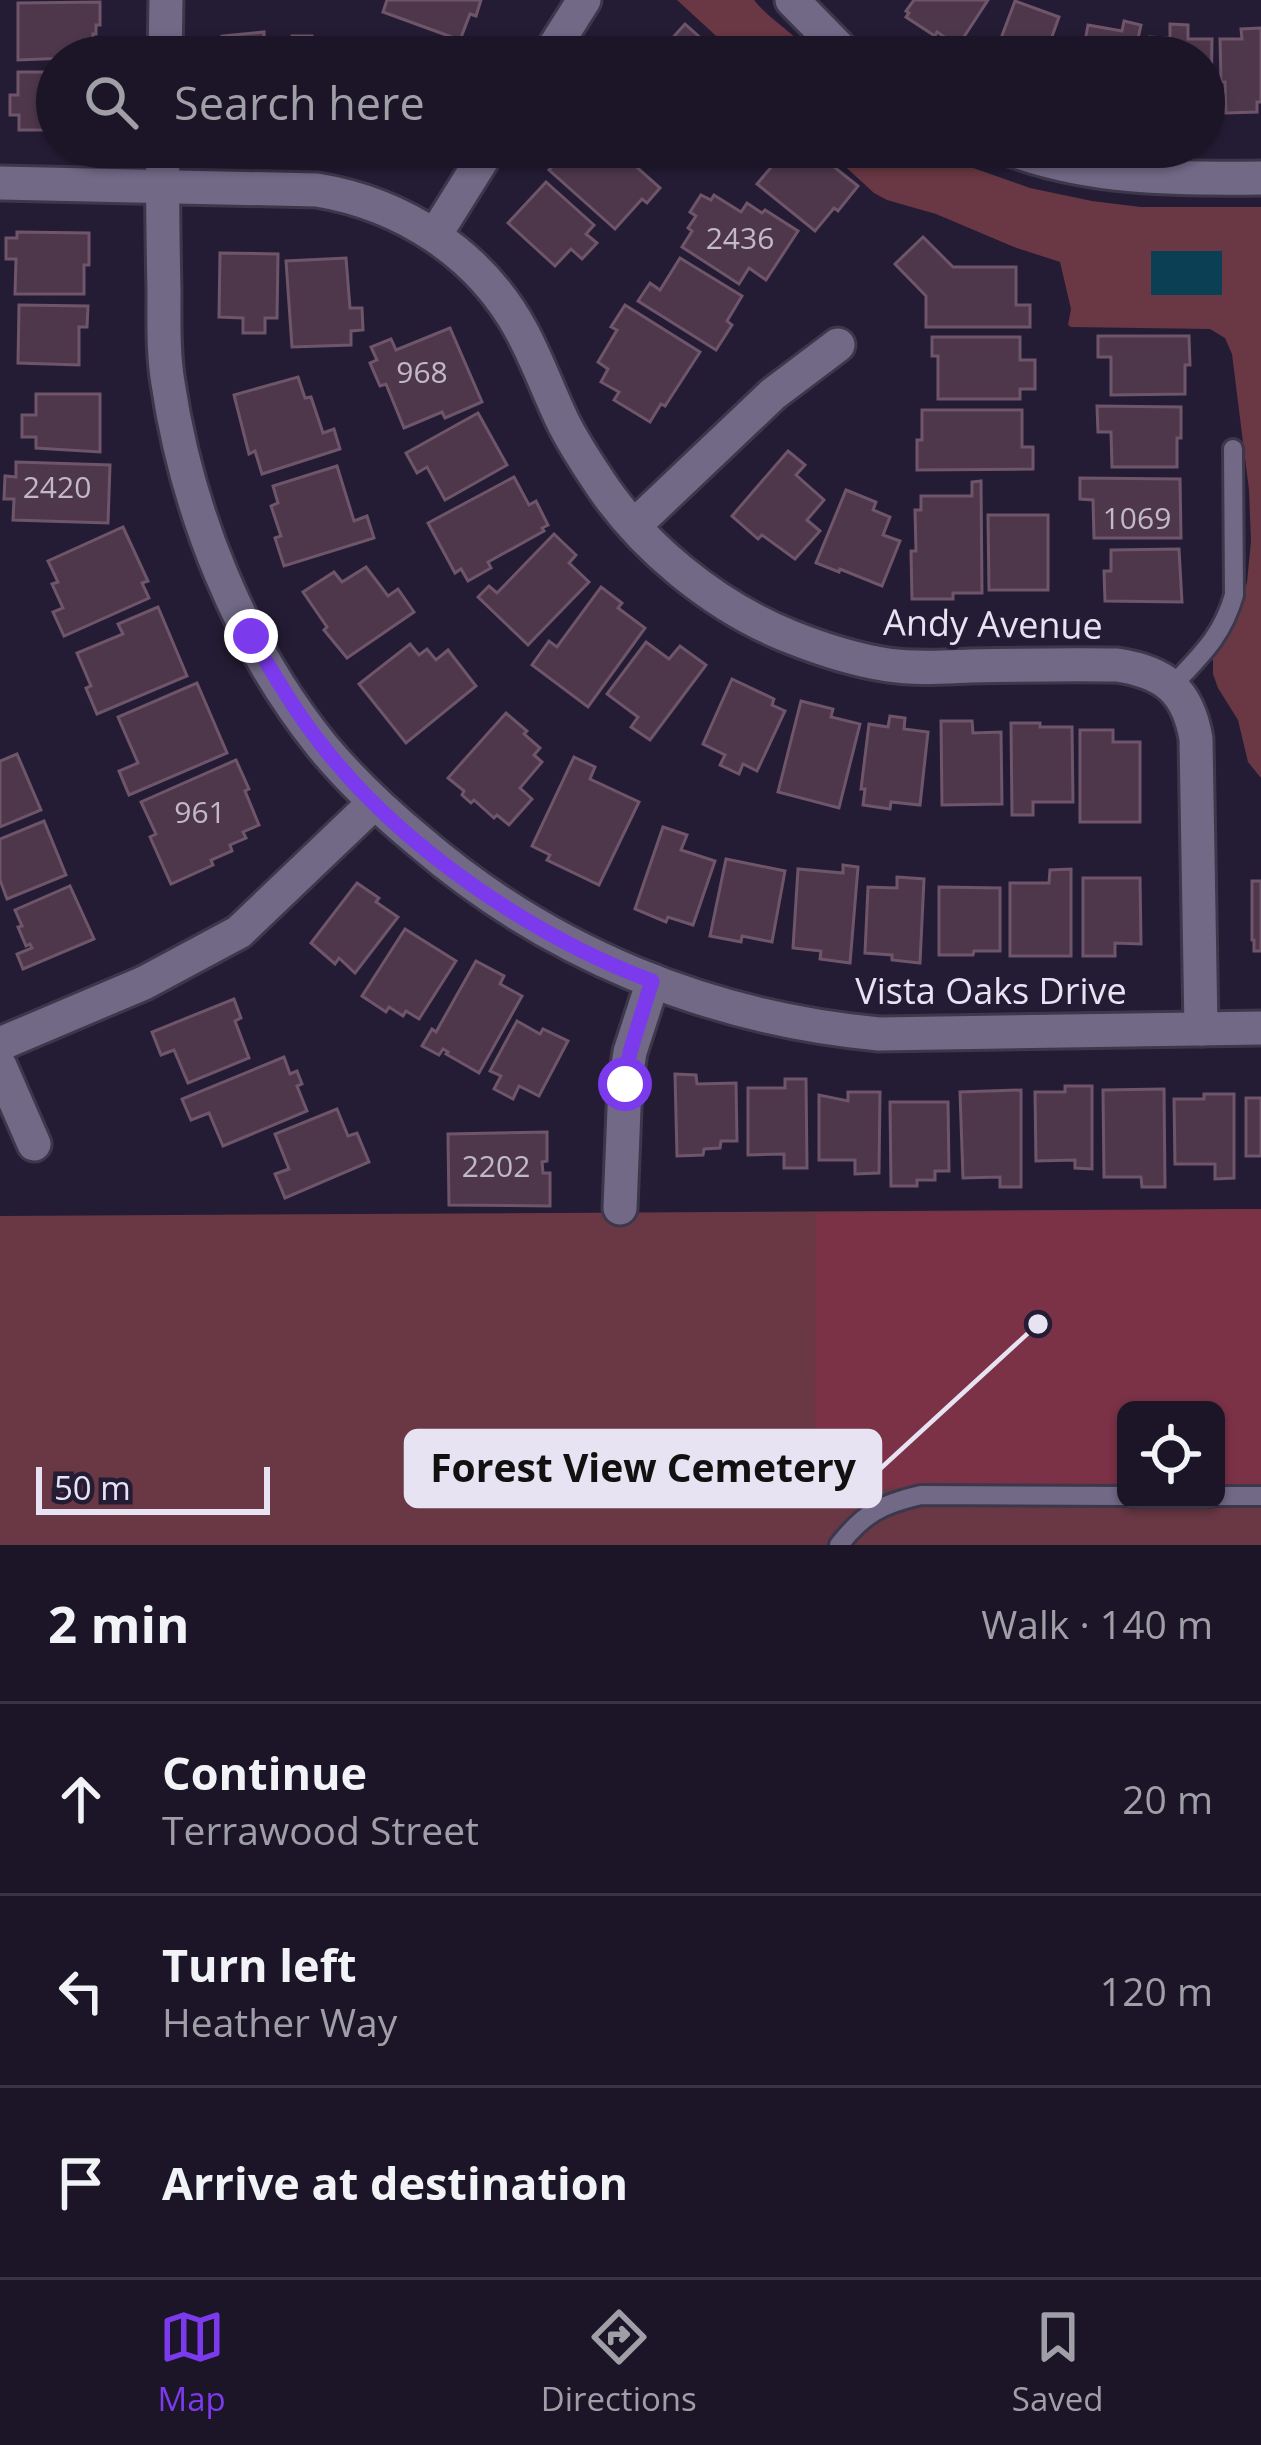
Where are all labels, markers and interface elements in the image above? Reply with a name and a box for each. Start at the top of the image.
search box [36,36,1225,168]
icon: search [78,69,144,135]
text: Search here [174,72,425,133]
house number: 2436 [706,217,774,258]
house number: 968 [396,351,448,392]
house number: 2420 [23,466,91,507]
house number: 1069 [1103,497,1171,538]
street label: Andy Avenue [883,597,1103,650]
route end [224,609,278,663]
house number: 961 [174,791,226,832]
street label: Vista Oaks Drive [855,966,1127,1015]
route start [598,1057,652,1111]
house number: 2202 [462,1145,530,1186]
map controls [1117,1401,1225,1509]
button: locate [1117,1401,1225,1509]
callout: Forest View Cemetery [406,1431,880,1506]
text: Forest View Cemetery [430,1440,857,1493]
scale bar [36,1461,270,1514]
text: 50 m [54,1465,131,1510]
text: 2 min [48,1588,190,1658]
text: Walk · 140 m [981,1597,1213,1650]
text: Continue [162,1742,367,1803]
icon: ahead [48,1766,114,1832]
text: 20 m [1122,1772,1213,1825]
text: Terrawood Street [162,1803,479,1856]
text: Turn left [162,1934,357,1995]
icon: left [48,1958,114,2024]
text: 120 m [1100,1964,1213,2017]
text: Heather Way [162,1995,397,2048]
icon: arrive [48,2150,114,2216]
text: Arrive at destination [162,2152,628,2213]
tab: Map [158,2304,226,2421]
tab: Directions [541,2304,697,2421]
tab: Saved [1012,2304,1103,2421]

